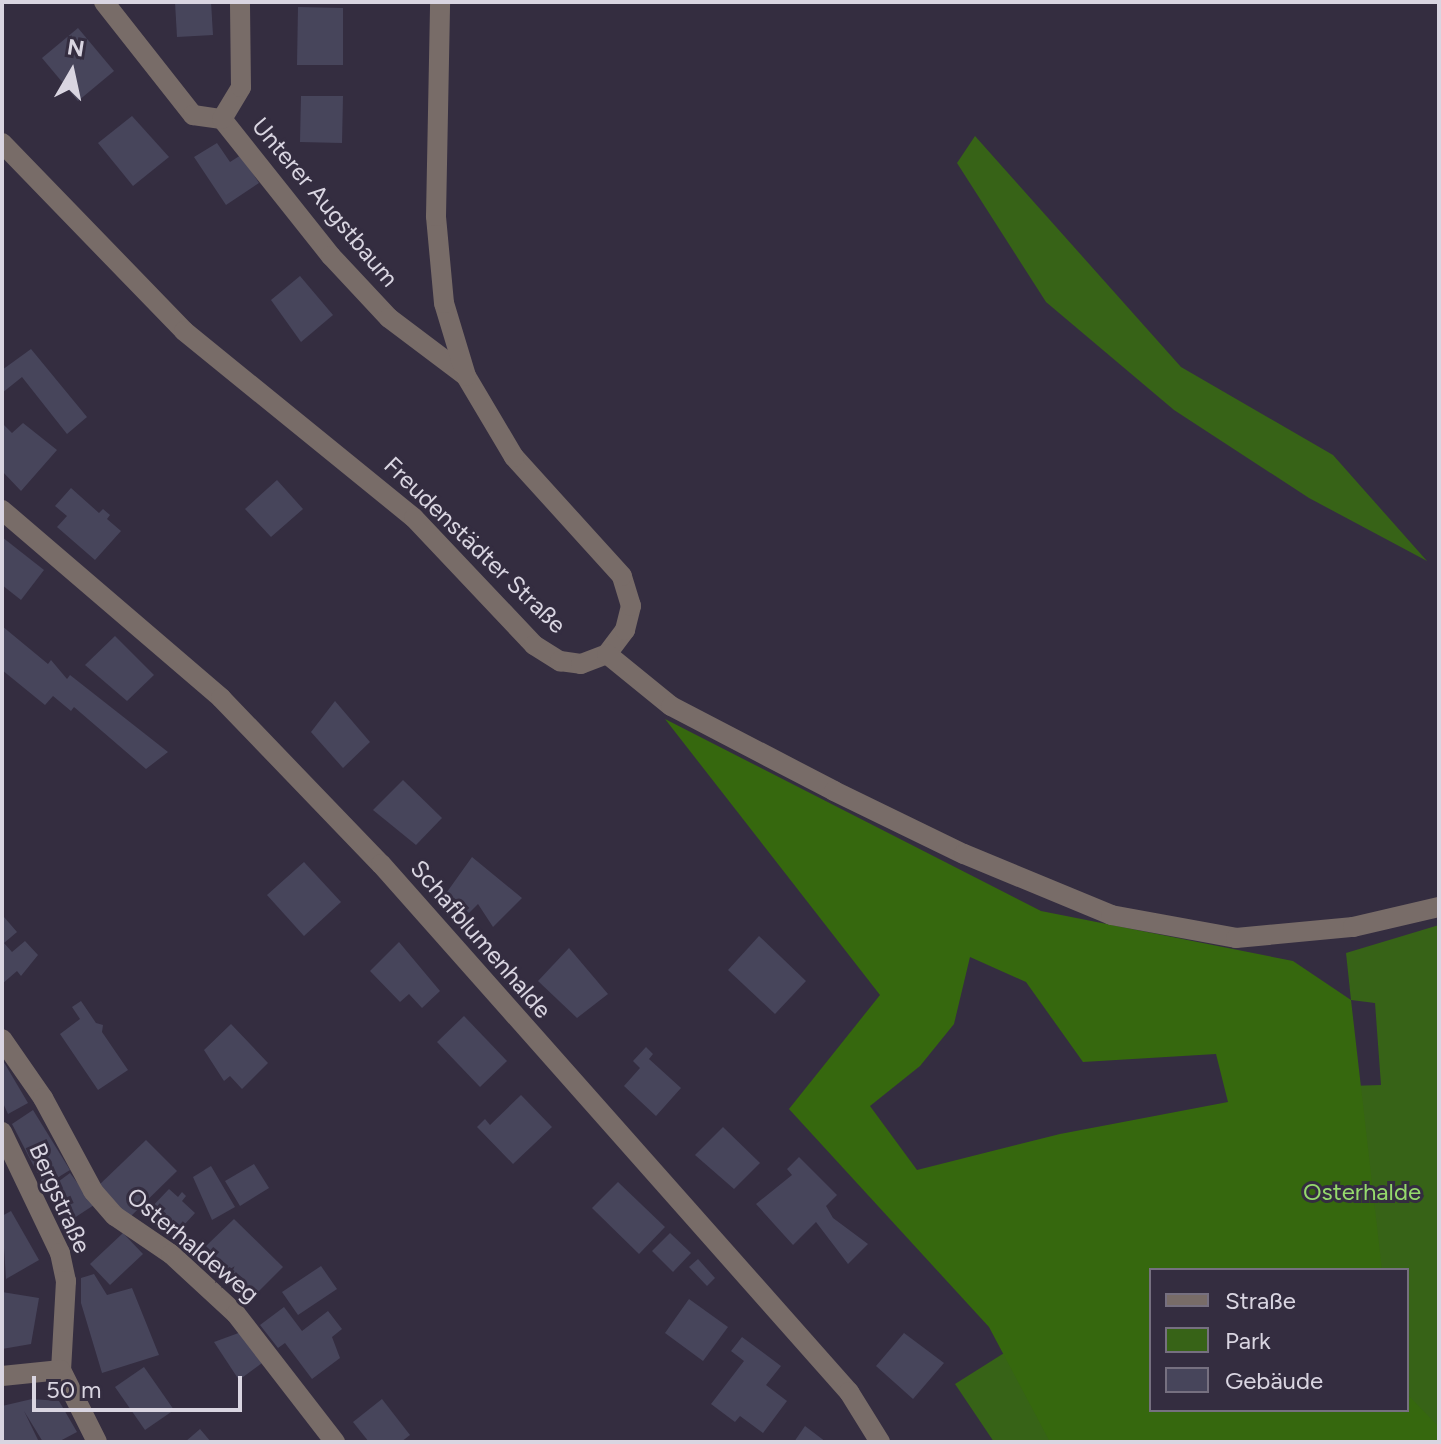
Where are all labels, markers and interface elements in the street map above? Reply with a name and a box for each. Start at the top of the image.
north arrow [32,32,112,112]
text: N [65,33,86,62]
street label: Unterer Augstbaum [246,112,404,292]
street label: Freudenstädter Straße [378,451,572,639]
street label: Schafblumenhalde [405,854,557,1024]
street label: Bergstraße [23,1139,97,1257]
park label: Osterhalde [1303,1178,1421,1206]
street label: Osterhaldeweg [121,1181,265,1309]
legend [1149,1268,1409,1412]
text: Straße [1225,1286,1296,1315]
text: Park [1225,1326,1271,1355]
scale bar [36,1360,246,1410]
text: Gebäude [1225,1366,1323,1395]
text: 50 m [46,1375,102,1404]

